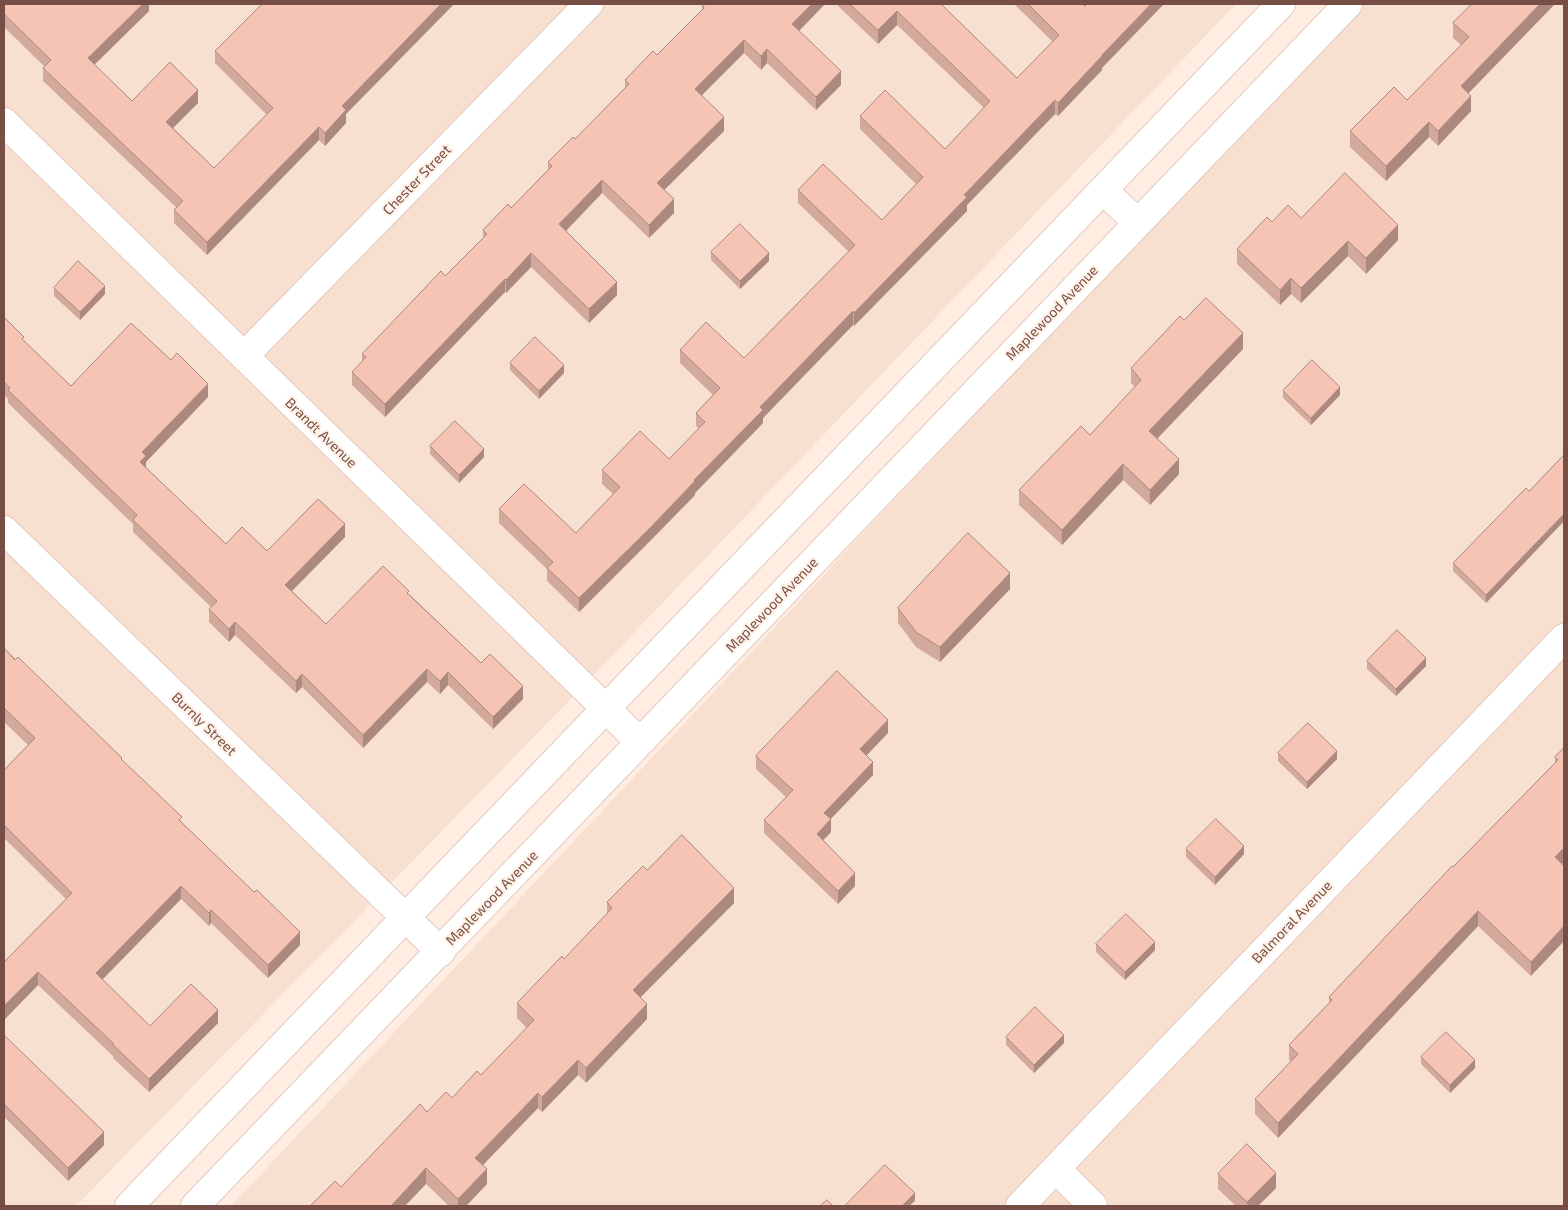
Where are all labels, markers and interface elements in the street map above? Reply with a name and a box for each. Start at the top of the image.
street label: Chester Street [379,141,455,219]
street label: Maplewood Avenue [1002,262,1102,364]
street label: Brandt Avenue [282,394,360,472]
street label: Maplewood Avenue [722,554,822,656]
street label: Burnly Street [168,689,240,759]
street label: Maplewood Avenue [442,847,542,949]
street label: Balmoral Avenue [1248,877,1336,967]

